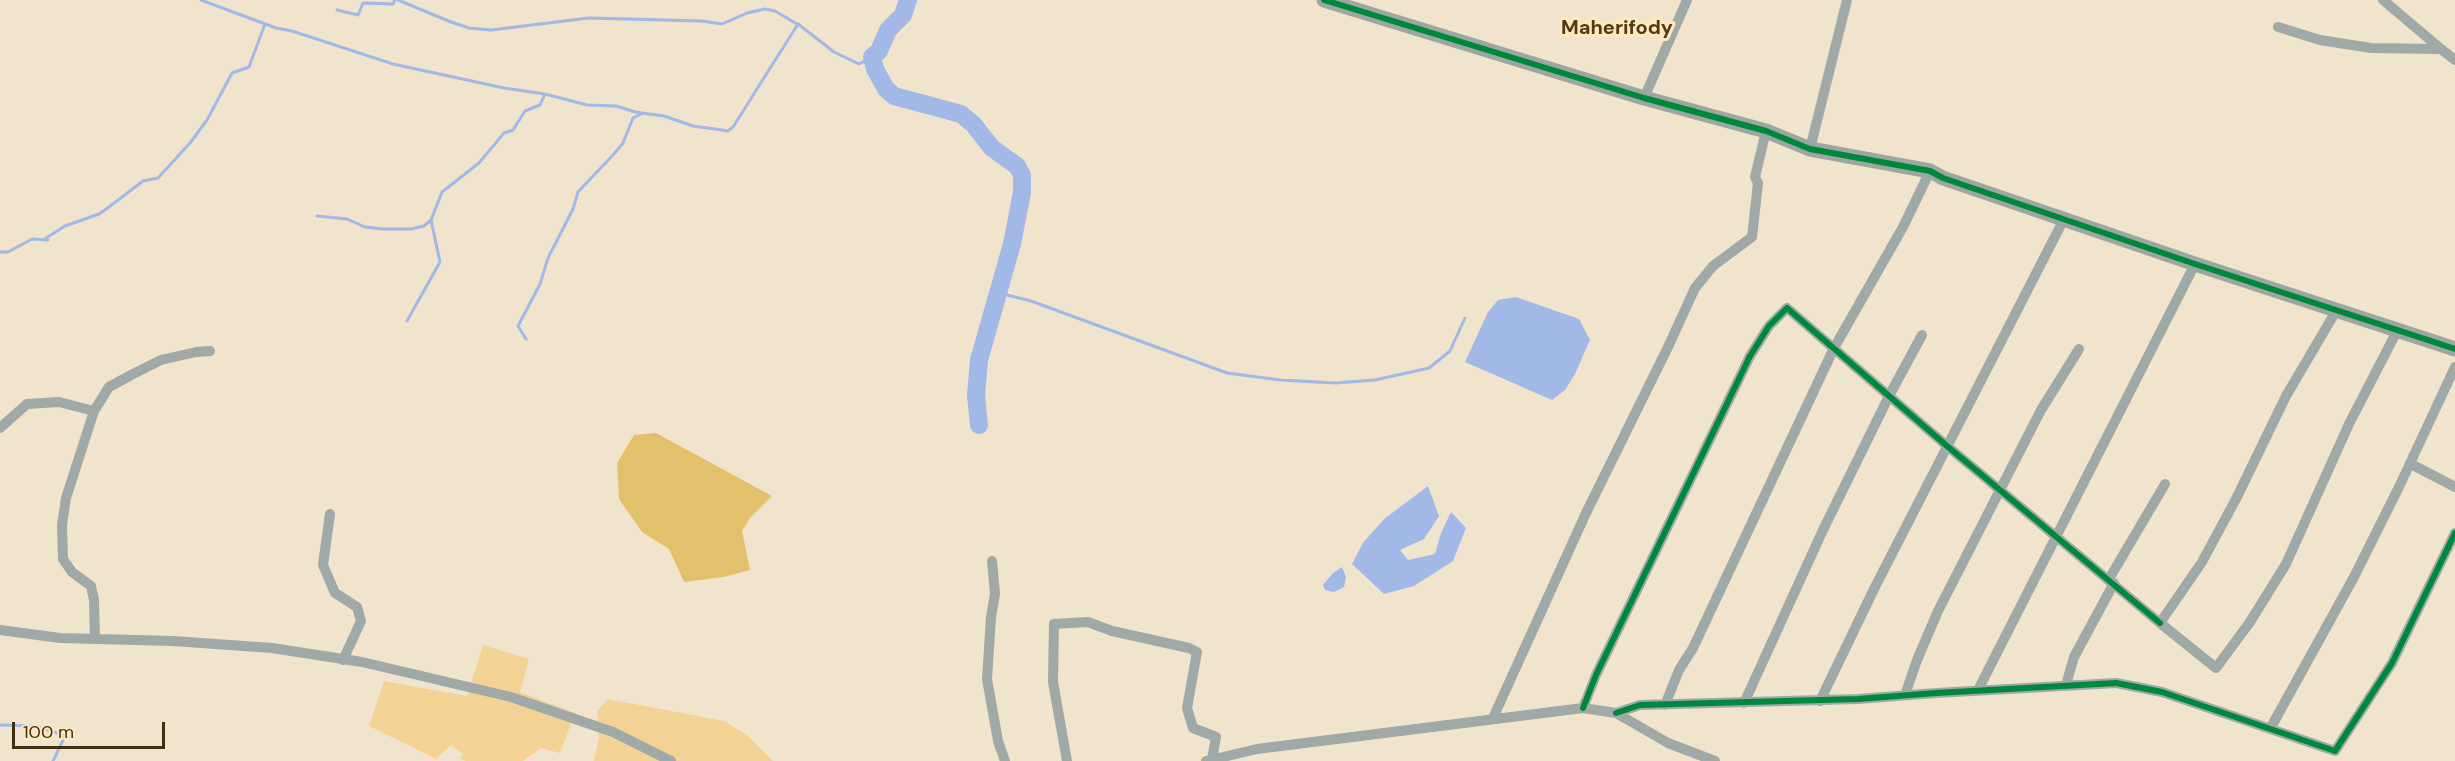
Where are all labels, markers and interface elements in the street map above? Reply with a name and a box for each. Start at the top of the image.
district label: Maherifody [1561,17,1673,41]
scale bar [15,710,168,748]
text: 100 m [23,720,74,744]

